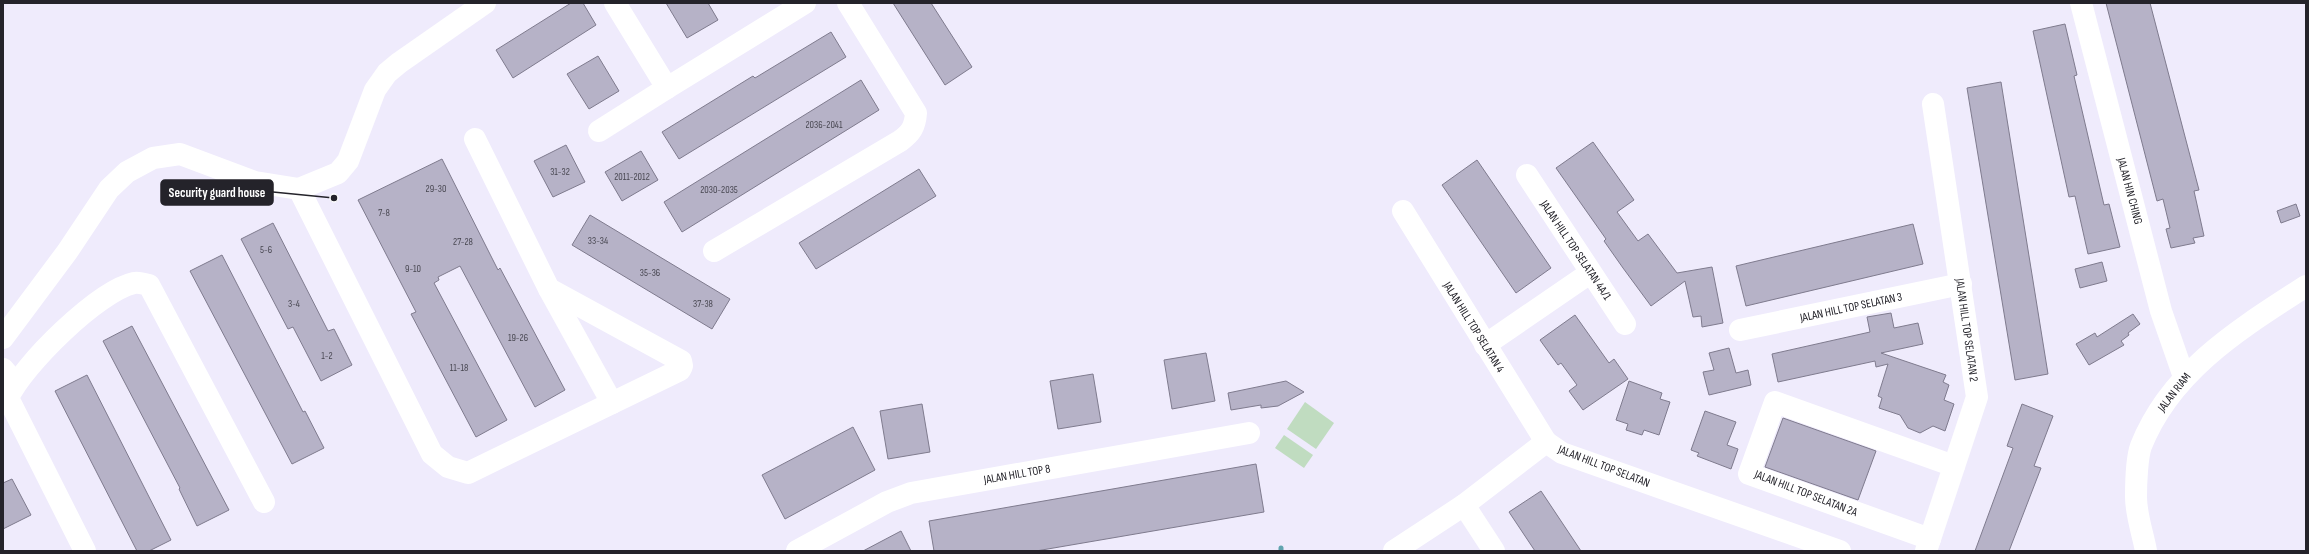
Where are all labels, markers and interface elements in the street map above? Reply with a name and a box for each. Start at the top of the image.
house number: 2036-2041 [805,119,843,131]
street label: JALAN HIN CHING [2113,155,2146,226]
house number: 31-32 [550,166,570,178]
house number: 2011-2012 [614,171,650,183]
callout: Security guard house [161,180,273,205]
house number: 29-30 [426,183,446,195]
house number: 2030-2035 [700,184,738,196]
text: Security guard house [169,185,266,201]
street label: JALAN HILL TOP SELATAN 4A/1 [1536,197,1615,304]
house number: 7-8 [378,207,390,219]
house number: 33-34 [588,235,608,247]
house number: 27-28 [453,236,473,248]
house number: 5-6 [260,244,272,256]
house number: 9-10 [405,263,421,275]
house number: 35-36 [640,267,660,279]
street label: JALAN HILL TOP SELATAN 2 [1952,277,1981,383]
street label: JALAN HILL TOP SELATAN 4 [1439,278,1508,375]
street label: JALAN HILL TOP SELATAN 3 [1798,289,1904,326]
house number: 3-4 [288,298,300,310]
house number: 37-38 [693,298,713,310]
house number: 19-26 [508,332,528,344]
house number: 1-2 [321,350,333,362]
house number: 11-18 [450,362,468,374]
street label: JALAN RIAM [2154,370,2194,416]
street label: JALAN HILL TOP SELATAN [1555,442,1652,491]
street label: JALAN HILL TOP 8 [982,461,1052,488]
street label: JALAN HILL TOP SELATAN 2A [1751,467,1860,520]

